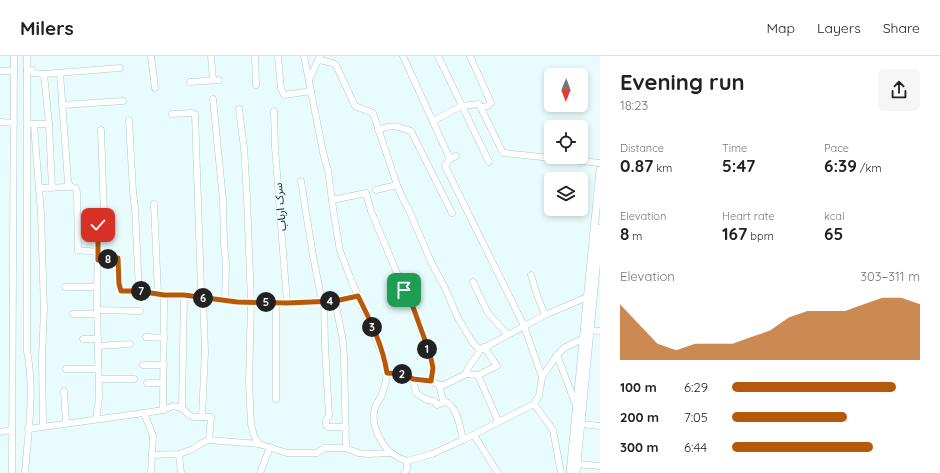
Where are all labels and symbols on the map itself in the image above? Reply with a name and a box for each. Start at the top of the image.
north arrow [544,68,588,112]
street label: سرک ارباب [271,182,289,232]
pin [81,208,115,242]
pin: 8 [98,249,118,269]
pin [387,273,421,307]
pin: 7 [131,281,151,301]
pin: 6 [193,288,213,308]
pin: 4 [320,291,340,311]
pin: 5 [256,292,276,312]
pin: 3 [362,317,382,337]
pin: 1 [417,339,437,359]
pin: 2 [392,364,412,384]

